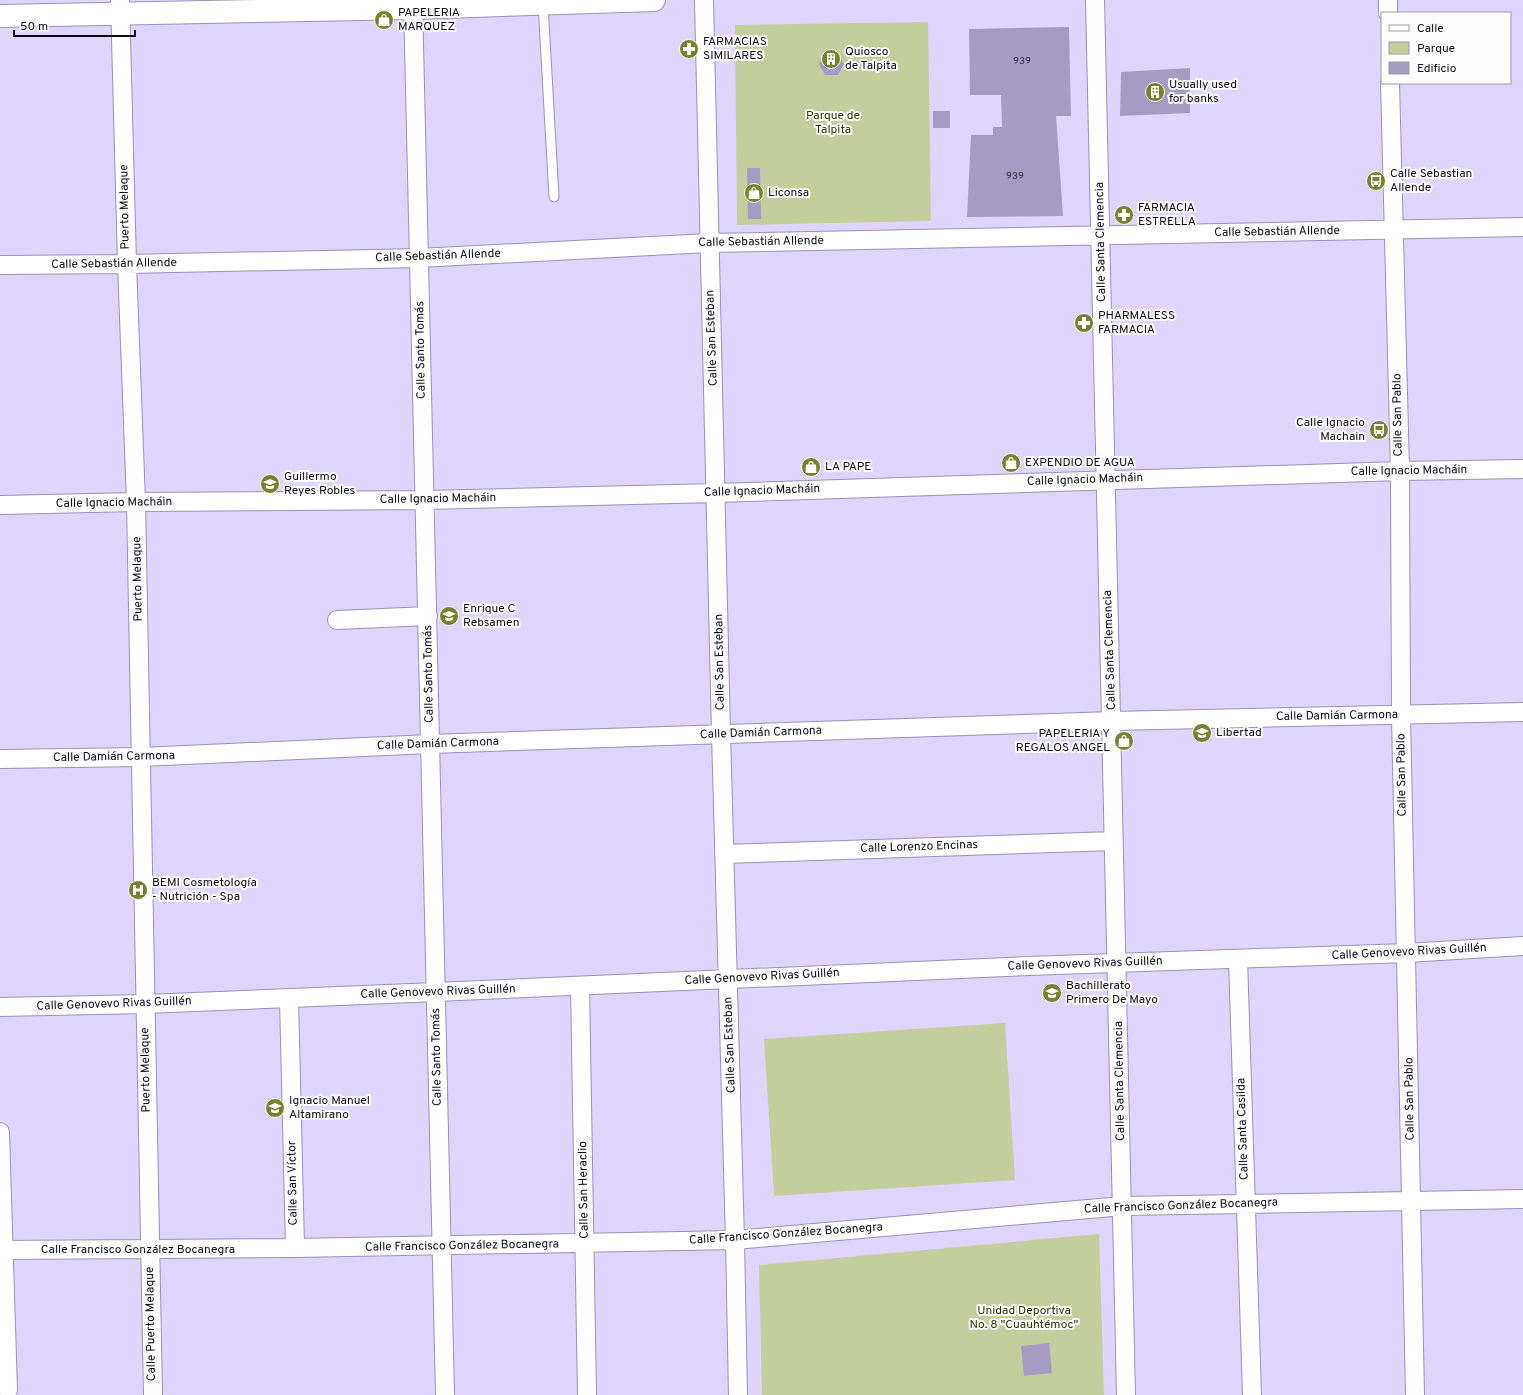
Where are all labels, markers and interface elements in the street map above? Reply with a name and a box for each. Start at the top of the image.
place label: PAPELERIA MARQUEZ [398,5,460,35]
shop icon: PAPELERIA MARQUEZ [373,9,395,31]
scale bar [14,12,135,38]
legend [1381,12,1511,84]
text: 50 m [20,19,48,35]
text: Calle [1417,21,1444,37]
place label: FARMACIAS SIMILARES [703,34,767,64]
pharmacy icon: FARMACIAS SIMILARES [678,38,700,60]
text: Parque [1417,41,1455,57]
place label: Quiosco de Talpita [845,44,897,74]
building icon: Quiosco de Talpita [820,48,842,70]
house number: 939 [1013,55,1031,68]
text: Edificio [1417,61,1457,77]
place label: Usually used for banks [1169,77,1237,107]
building icon: Usually used for banks [1144,81,1166,103]
park label: Parque de Talpita [806,108,860,138]
street label: Puerto Melaque [116,164,134,250]
place label: Calle Sebastian Allende [1390,166,1472,196]
house number: 939 [1006,170,1024,183]
bus stop icon: Calle Sebastian Allende [1365,170,1387,192]
shop icon: Liconsa [743,182,765,204]
street label: Calle Santa Clemencia [1092,182,1110,302]
place label: Liconsa [768,185,809,201]
place label: FARMACIA ESTRELLA [1138,200,1196,230]
pharmacy icon: FARMACIA ESTRELLA [1113,204,1135,226]
street label: Calle Sebastián Allende [1214,223,1340,241]
street label: Calle Sebastián Allende [698,233,824,251]
street label: Calle Sebastián Allende [375,246,501,266]
street label: Calle Sebastián Allende [51,255,177,273]
street label: Calle San Esteban [702,290,722,386]
street label: Calle Santo Tomás [412,301,430,399]
place label: PHARMALESS FARMACIA [1098,308,1175,338]
pharmacy icon: PHARMALESS FARMACIA [1073,312,1095,334]
street label: Calle San Pablo [1389,373,1407,457]
place label: Calle Ignacio Machain [1296,415,1365,445]
bus stop icon: Calle Ignacio Machain [1368,419,1390,441]
shop icon: EXPENDIO DE AGUA [1000,452,1022,474]
place label: EXPENDIO DE AGUA [1025,455,1135,471]
shop icon: LA PAPE [800,456,822,478]
place label: LA PAPE [825,459,871,475]
street label: Calle Ignacio Macháin [1351,462,1467,480]
place label: Guillermo Reyes Robles [284,469,355,499]
street label: Calle Ignacio Macháin [1027,470,1143,490]
school or university icon: Guillermo Reyes Robles [259,473,281,495]
street label: Calle Ignacio Macháin [704,481,820,501]
street label: Calle Ignacio Macháin [380,490,496,508]
street label: Calle Ignacio Macháin [56,494,172,512]
street label: Puerto Melaque [129,536,147,622]
street label: Calle Santa Clemencia [1100,590,1120,710]
place label: Enrique C Rebsamen [463,601,519,631]
school or university icon: Enrique C Rebsamen [438,605,460,627]
street label: Calle San Esteban [711,614,729,710]
street label: Calle Santo Tomás [420,625,438,723]
street label: Calle Damián Carmona [1276,707,1398,725]
school or university icon: Libertad [1191,722,1213,744]
street label: Calle Damián Carmona [700,723,822,743]
place label: Libertad [1216,725,1262,741]
place label: PAPELERIA Y REGALOS ANGEL [1016,726,1110,756]
shop icon: PAPELERIA Y REGALOS ANGEL [1113,730,1135,752]
street label: Calle San Pablo [1393,733,1411,817]
street label: Calle Damián Carmona [377,734,499,754]
street label: Calle Damián Carmona [53,748,175,766]
street label: Calle Lorenzo Encinas [860,837,978,857]
place label: BEMI Cosmetología - Nutrición - Spa [152,875,257,905]
hospital icon: BEMI Cosmetología - Nutrición - Spa [127,879,149,901]
street label: Calle Genovevo Rivas Guillén [1331,940,1487,964]
street label: Calle Genovevo Rivas Guillén [1007,953,1163,975]
street label: Calle Genovevo Rivas Guillén [684,965,840,989]
place label: Bachillerato Primero De Mayo [1066,978,1158,1008]
street label: Calle Genovevo Rivas Guillén [360,981,516,1003]
school or university icon: Bachillerato Primero De Mayo [1041,982,1063,1004]
street label: Calle Genovevo Rivas Guillén [36,993,192,1015]
street label: Calle San Esteban [720,997,740,1093]
street label: Calle Santo Tomás [428,1008,446,1106]
street label: Calle Santa Clemencia [1111,1021,1129,1141]
street label: Puerto Melaque [137,1027,155,1113]
street label: Calle San Pablo [1401,1057,1419,1141]
street label: Calle Santa Casilda [1233,1078,1253,1180]
place label: Ignacio Manuel Altamirano [289,1093,370,1123]
school or university icon: Ignacio Manuel Altamirano [264,1097,286,1119]
street label: Calle San Víctor [284,1140,302,1226]
street label: Calle San Heraclio [575,1141,593,1239]
street label: Calle Francisco González Bocanegra [1084,1195,1278,1217]
street label: Calle Francisco González Bocanegra [689,1219,883,1249]
street label: Calle Francisco González Bocanegra [365,1236,559,1256]
street label: Calle Francisco González Bocanegra [41,1242,235,1258]
street label: Calle Puerto Melaque [142,1266,160,1382]
park label: Unidad Deportiva No. 8 "Cuauhtémoc" [970,1303,1079,1333]

